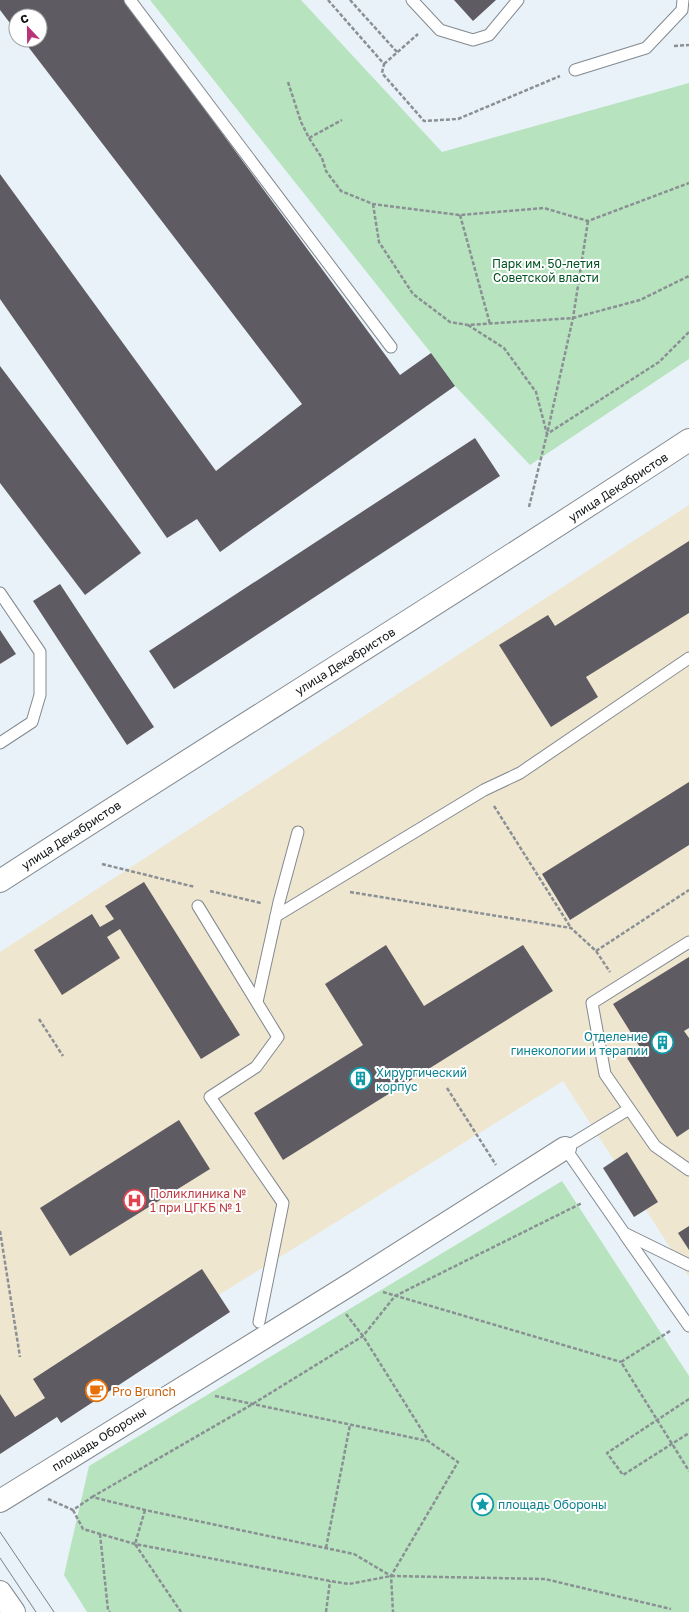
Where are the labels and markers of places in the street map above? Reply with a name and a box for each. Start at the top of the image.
place label: Отделение гинекологии и терапии [511,1029,648,1058]
building icon: Отделение гинекологии и терапии [650,1030,676,1056]
place label: Хирургический корпус [376,1065,467,1094]
building icon: Хирургический корпус [348,1066,374,1092]
place label: Поликлиника № 1 при ЦГКБ № 1 [150,1186,246,1215]
hospital icon: Поликлиника № 1 при ЦГКБ № 1 [122,1187,148,1213]
cafe icon: Pro Brunch [84,1378,110,1404]
place label: Pro Brunch [112,1384,176,1399]
place icon: площадь Обороны [470,1491,496,1517]
place label: площадь Обороны [498,1497,607,1512]

